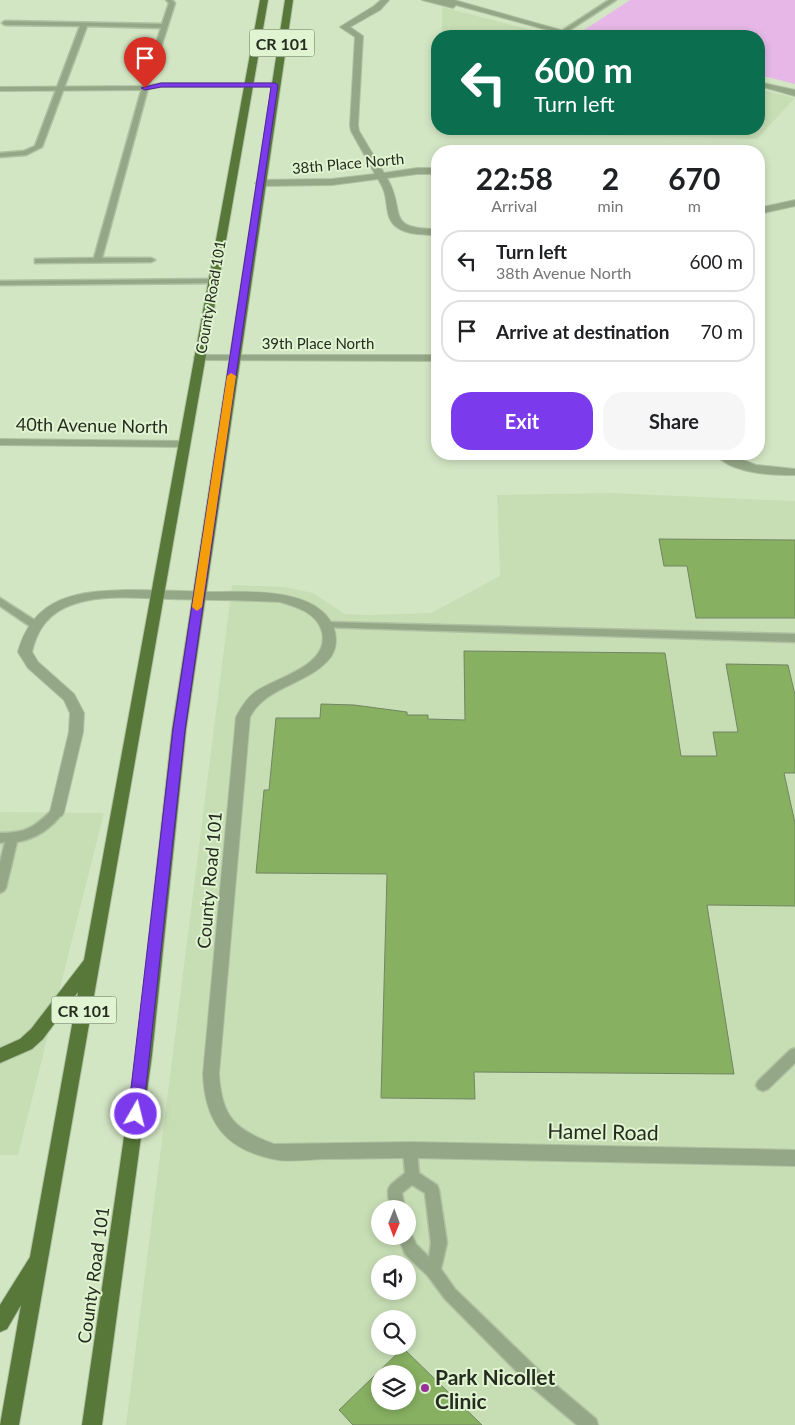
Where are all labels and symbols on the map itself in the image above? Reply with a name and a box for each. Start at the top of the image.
road number: CR 101 [250,29,314,56]
pin [124,37,166,88]
street label: 38th Place North [291,149,405,177]
street label: County Road 101 [191,239,229,355]
street label: 39th Place North [262,334,374,352]
street label: 40th Avenue North [16,413,168,437]
street label: County Road 101 [192,810,226,950]
road number: CR 101 [52,996,116,1024]
position arrow [109,1087,161,1139]
street label: Hamel Road [547,1118,659,1144]
north arrow [371,1200,416,1245]
street label: County Road 101 [73,1205,113,1345]
place label: Park Nicollet Clinic [435,1364,555,1413]
marker: Park Nicollet Clinic [419,1382,431,1394]

